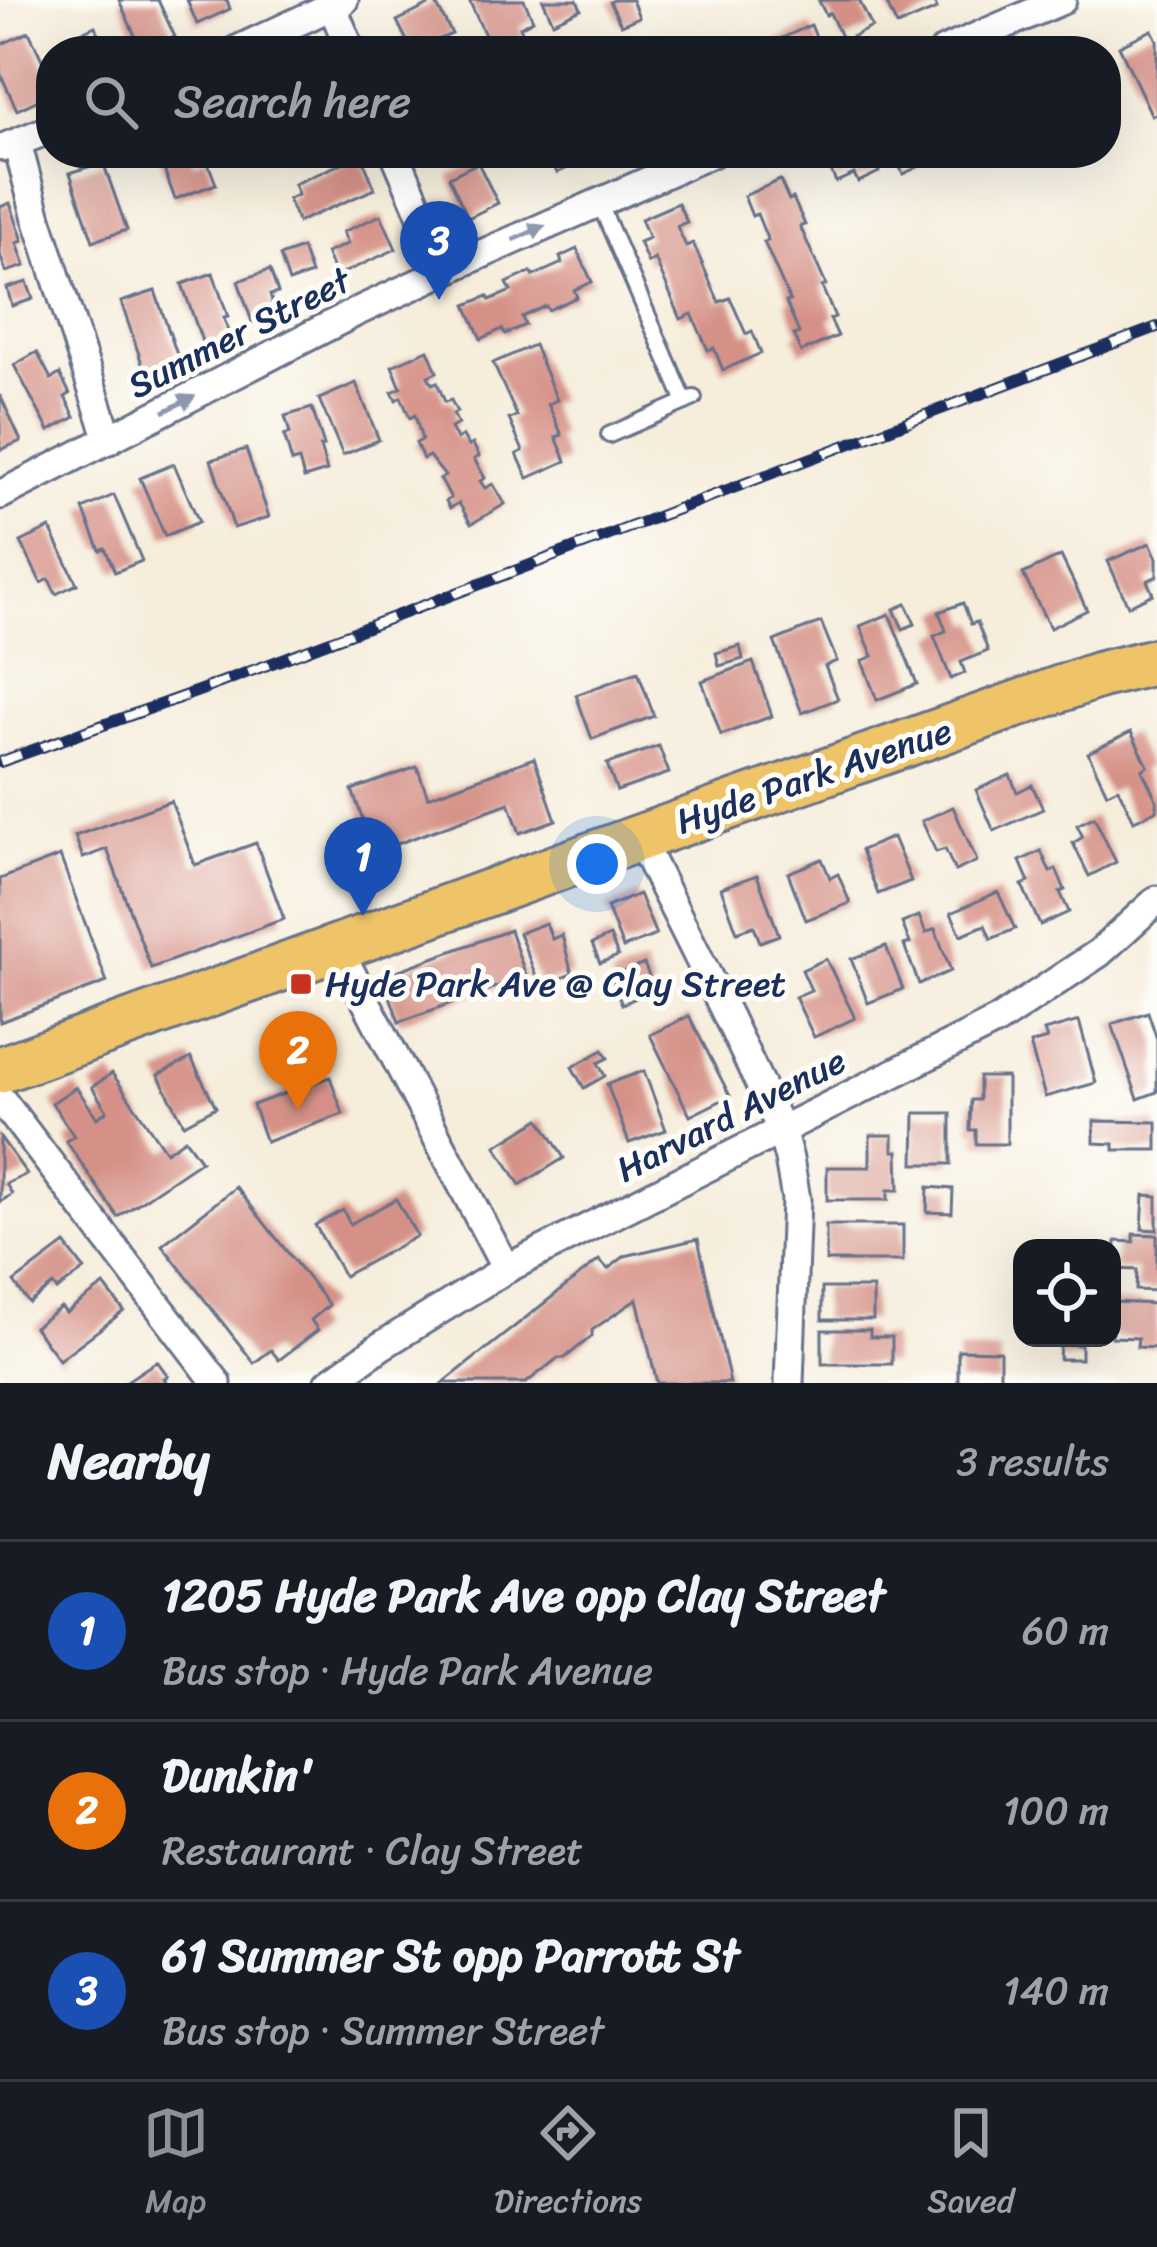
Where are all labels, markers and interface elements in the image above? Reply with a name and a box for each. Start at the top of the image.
search box [36,36,1121,168]
text: Search here [174,62,411,142]
icon: search [78,69,144,135]
pin: 3 [400,201,478,300]
one-way arrow [512,222,547,242]
street label: Summer Street [116,249,363,417]
one-way arrow [162,394,197,414]
street label: Hyde Park Avenue [667,699,961,853]
pin: 1 [324,817,402,916]
your location [567,834,627,894]
place label: Hyde Park Ave @ Clay Street [325,952,786,1016]
marker: Hyde Park Ave @ Clay Street [288,971,314,997]
pin: 2 [259,1011,337,1110]
street label: Harvard Avenue [605,1029,857,1201]
map controls [1013,1239,1121,1347]
button: locate [1013,1239,1121,1347]
text: Nearby [48,1416,209,1506]
text: 3 results [956,1427,1109,1496]
text: 1205 Hyde Park Ave opp Clay Street [162,1556,885,1636]
text: 1 [79,1596,95,1665]
text: 60 m [1022,1596,1109,1665]
text: Bus stop · Hyde Park Avenue [162,1636,653,1705]
text: Dunkin' [162,1736,315,1816]
text: 2 [76,1776,98,1845]
text: 100 m [1003,1776,1109,1845]
text: Restaurant · Clay Street [162,1816,583,1885]
text: 61 Summer St opp Parrott St [162,1916,739,1996]
text: 3 [76,1956,98,2025]
text: 140 m [1003,1956,1109,2025]
text: Bus stop · Summer Street [162,1996,604,2065]
tab: Map [143,2100,209,2230]
tab: Directions [494,2100,642,2230]
tab: Saved [927,2100,1014,2230]

